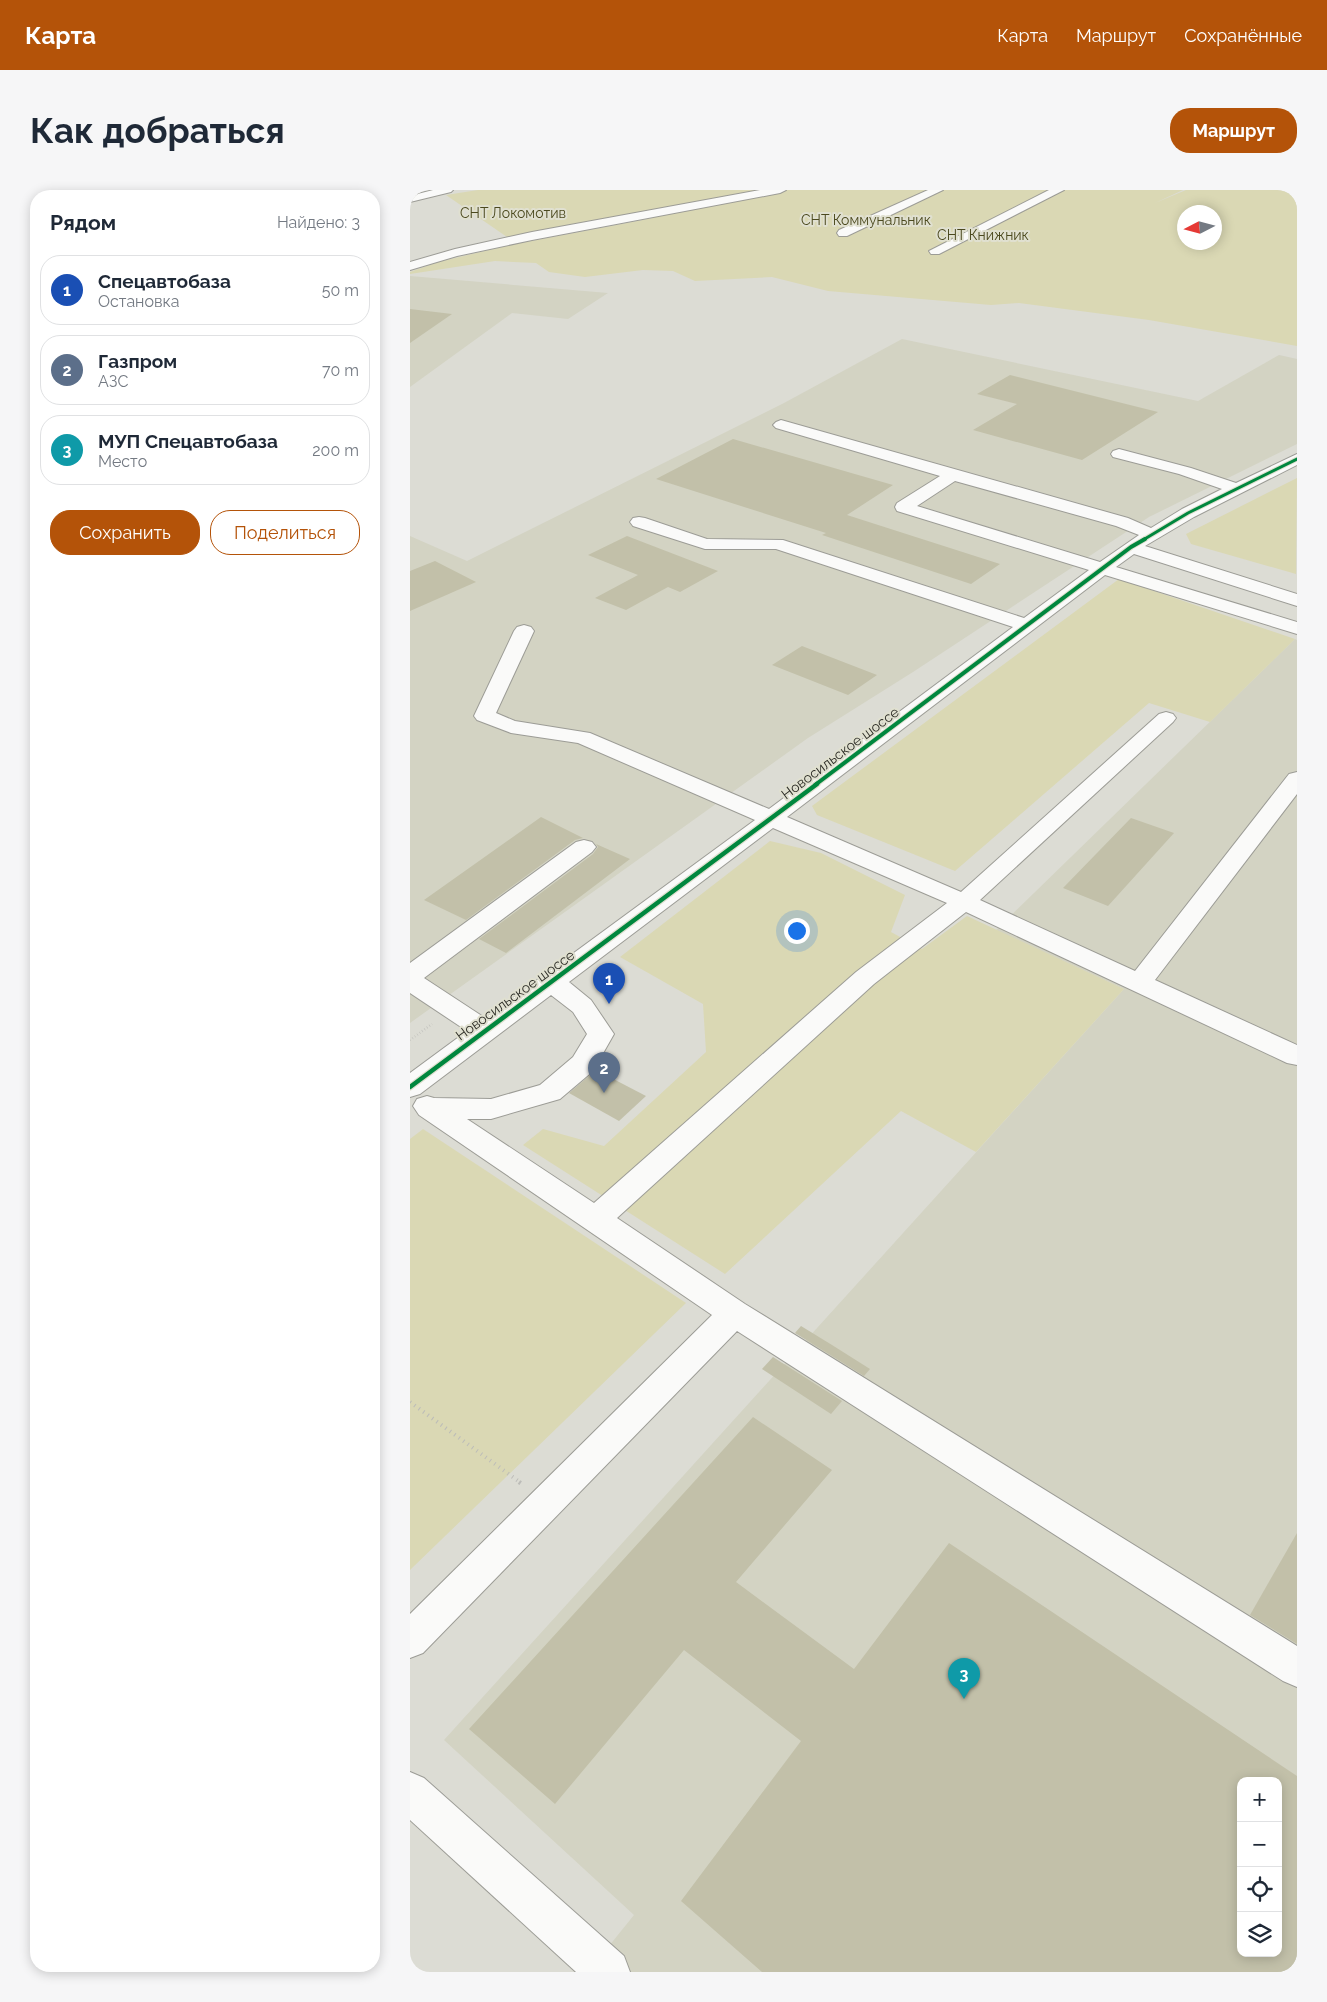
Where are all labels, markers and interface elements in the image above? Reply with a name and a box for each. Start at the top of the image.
text: Карта [25,21,96,50]
text: Карта [997,25,1048,46]
text: Маршрут [1076,25,1156,46]
text: Сохранённые [1184,25,1302,46]
button: Маршрут [1170,108,1297,153]
text: Как добраться [30,110,285,151]
park label: СНТ Локомотив [460,205,566,221]
north arrow [1177,205,1222,250]
text: Рядом [50,210,116,235]
park label: СНТ Коммунальник [801,212,931,228]
text: Найдено: 3 [277,213,360,232]
park label: СНТ Книжник [937,227,1029,243]
text: Спецавтобаза [98,270,231,292]
text: 1 [63,281,71,300]
text: 50 m [322,281,359,300]
text: Остановка [98,292,180,311]
text: Газпром [98,350,177,372]
text: 2 [62,361,72,380]
text: 70 m [322,361,359,380]
text: АЗС [98,372,128,391]
text: МУП Спецавтобаза [98,430,278,452]
text: 3 [63,441,71,460]
text: 200 m [312,441,359,460]
text: Место [98,452,147,471]
button: Сохранить [50,510,200,555]
button: Поделиться [210,510,360,555]
street label: Новосильское шоссе [778,704,902,802]
your location [784,918,810,944]
street label: Новосильское шоссе [453,947,577,1043]
pin: 1 [593,963,625,1004]
pin: 2 [588,1052,620,1093]
pin: 3 [948,1658,980,1699]
map controls [1237,1777,1282,1957]
button: + [1237,1777,1282,1822]
button: − [1237,1822,1282,1867]
button: locate [1237,1867,1282,1912]
button: layers [1237,1912,1282,1957]

